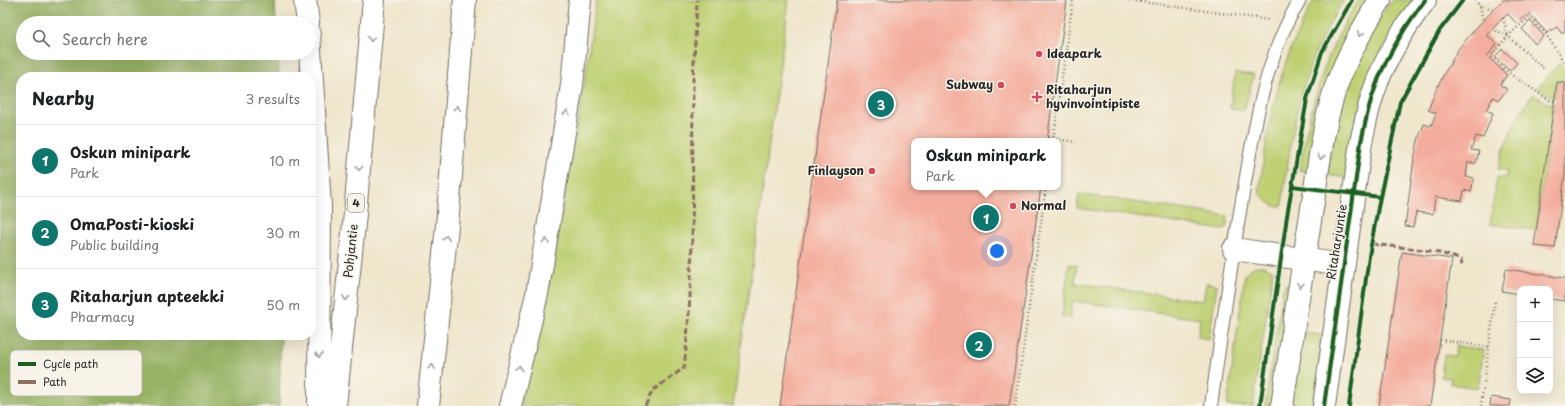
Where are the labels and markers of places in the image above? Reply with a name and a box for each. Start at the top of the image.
place label: Ideapark [1047,44,1102,62]
marker: Ideapark [1034,49,1044,59]
place label: Subway [946,75,993,93]
marker: Subway [996,80,1006,90]
place label: Ritaharjun hyvinvointipiste [1046,80,1141,112]
pin: 3 [868,89,894,119]
marker: Ritaharjun hyvinvointipiste [1031,91,1043,103]
place label: Finlayson [808,161,864,179]
marker: Finlayson [867,166,877,176]
place label: Normal [1021,196,1067,214]
marker: Normal [1008,201,1018,211]
pin: 1 [973,203,999,233]
pin: 2 [966,330,992,360]

